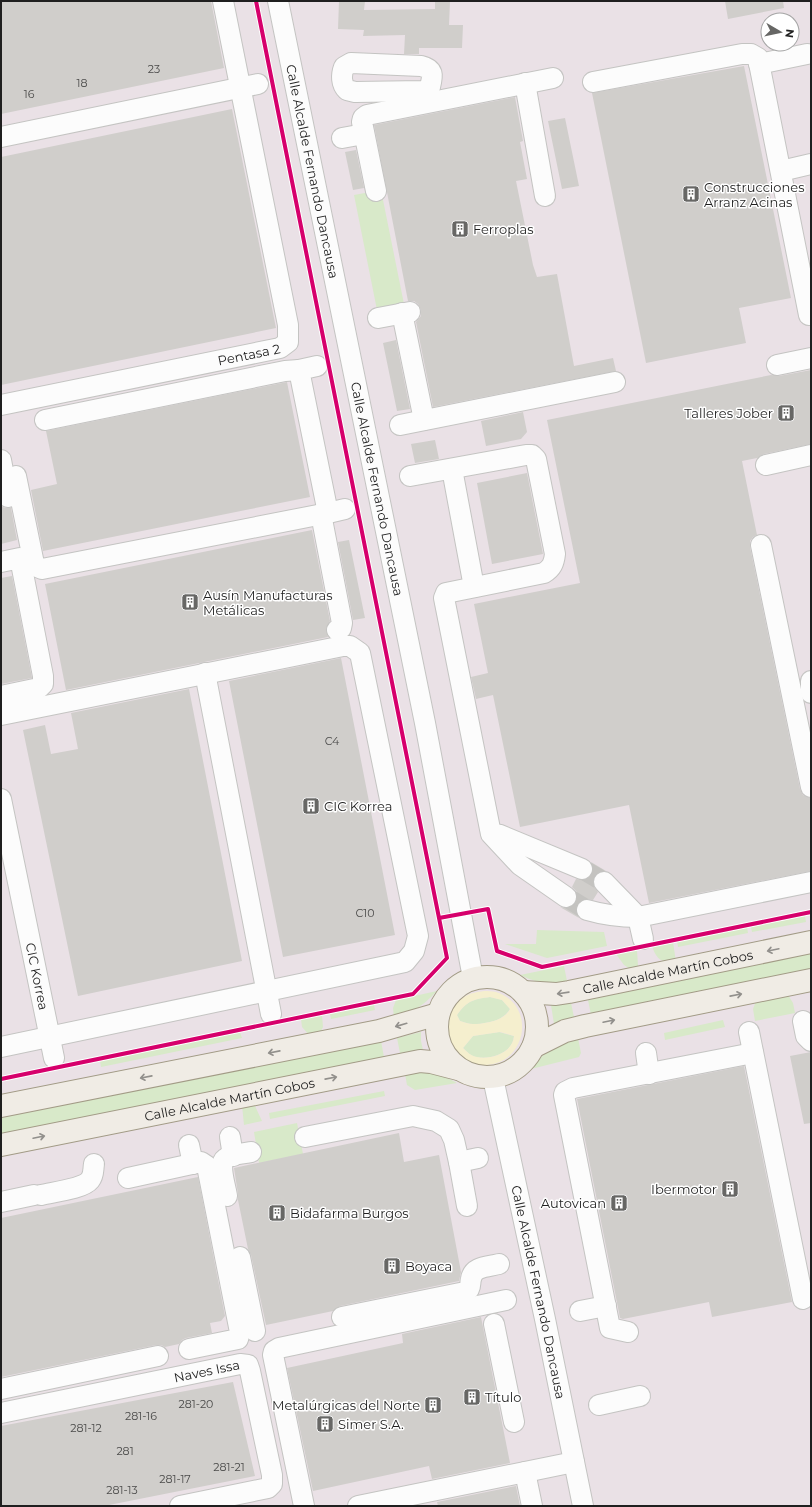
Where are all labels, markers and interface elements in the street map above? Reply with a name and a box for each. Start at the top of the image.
north arrow [760,12,800,52]
text: N [782,28,797,39]
house number: 23 [148,62,160,76]
street label: Calle Alcalde Fernando Dancausa [283,63,342,280]
house number: 18 [77,76,88,90]
house number: 16 [24,87,35,101]
place label: Construcciones Arranz Acinas [704,179,805,210]
building icon: Construcciones Arranz Acinas [681,184,701,204]
building icon: Ferroplas [450,219,470,239]
place label: Ferroplas [473,221,534,237]
street label: Pentasa 2 [216,340,282,369]
street label: Calle Alcalde Fernando Dancausa [348,381,407,597]
building icon: Talleres Jober [776,403,796,423]
place label: Talleres Jober [684,405,773,421]
place label: Ausín Manufacturas Metálicas [203,587,333,618]
building icon: Ausín Manufacturas Metálicas [180,592,200,612]
house number: C4 [325,734,340,748]
building icon: CIC Korrea [301,796,321,816]
place label: CIC Korrea [324,798,392,814]
house number: C10 [355,906,375,920]
street label: CIC Korrea [23,941,52,1011]
street label: Calle Alcalde Martín Cobos [581,946,754,997]
one-way arrow [767,947,780,955]
one-way arrow [557,989,570,997]
one-way arrow [729,991,742,999]
one-way arrow [602,1017,615,1025]
one-way arrow [394,1022,407,1029]
one-way arrow [268,1049,281,1057]
one-way arrow [140,1074,153,1082]
street label: Calle Alcalde Martín Cobos [143,1074,316,1124]
one-way arrow [324,1074,337,1082]
one-way arrow [32,1133,45,1141]
building icon: Ibermotor [720,1179,740,1199]
place label: Ibermotor [651,1181,717,1197]
street label: Calle Alcalde Fernando Dancausa [508,1184,569,1400]
building icon: Autovican [609,1193,629,1213]
place label: Autovican [541,1195,606,1211]
building icon: Bidafarma Burgos [267,1203,287,1223]
place label: Bidafarma Burgos [290,1205,409,1221]
building icon: Boyaca [382,1256,402,1276]
place label: Boyaca [405,1258,452,1274]
street label: Naves Issa [172,1356,241,1385]
building icon: Título [462,1387,482,1407]
place label: Título [485,1389,522,1405]
building icon: Metalúrgicas del Norte [423,1395,443,1415]
house number: 281-20 [179,1397,213,1411]
place label: Metalúrgicas del Norte [272,1397,420,1413]
house number: 281-16 [125,1409,157,1423]
building icon: Simer S.A. [315,1414,335,1434]
place label: Simer S.A. [338,1416,404,1432]
house number: 281-12 [70,1421,102,1435]
house number: 281 [116,1444,134,1458]
house number: 281-21 [213,1460,245,1474]
house number: 281-17 [159,1472,191,1486]
house number: 281-13 [106,1483,138,1497]

